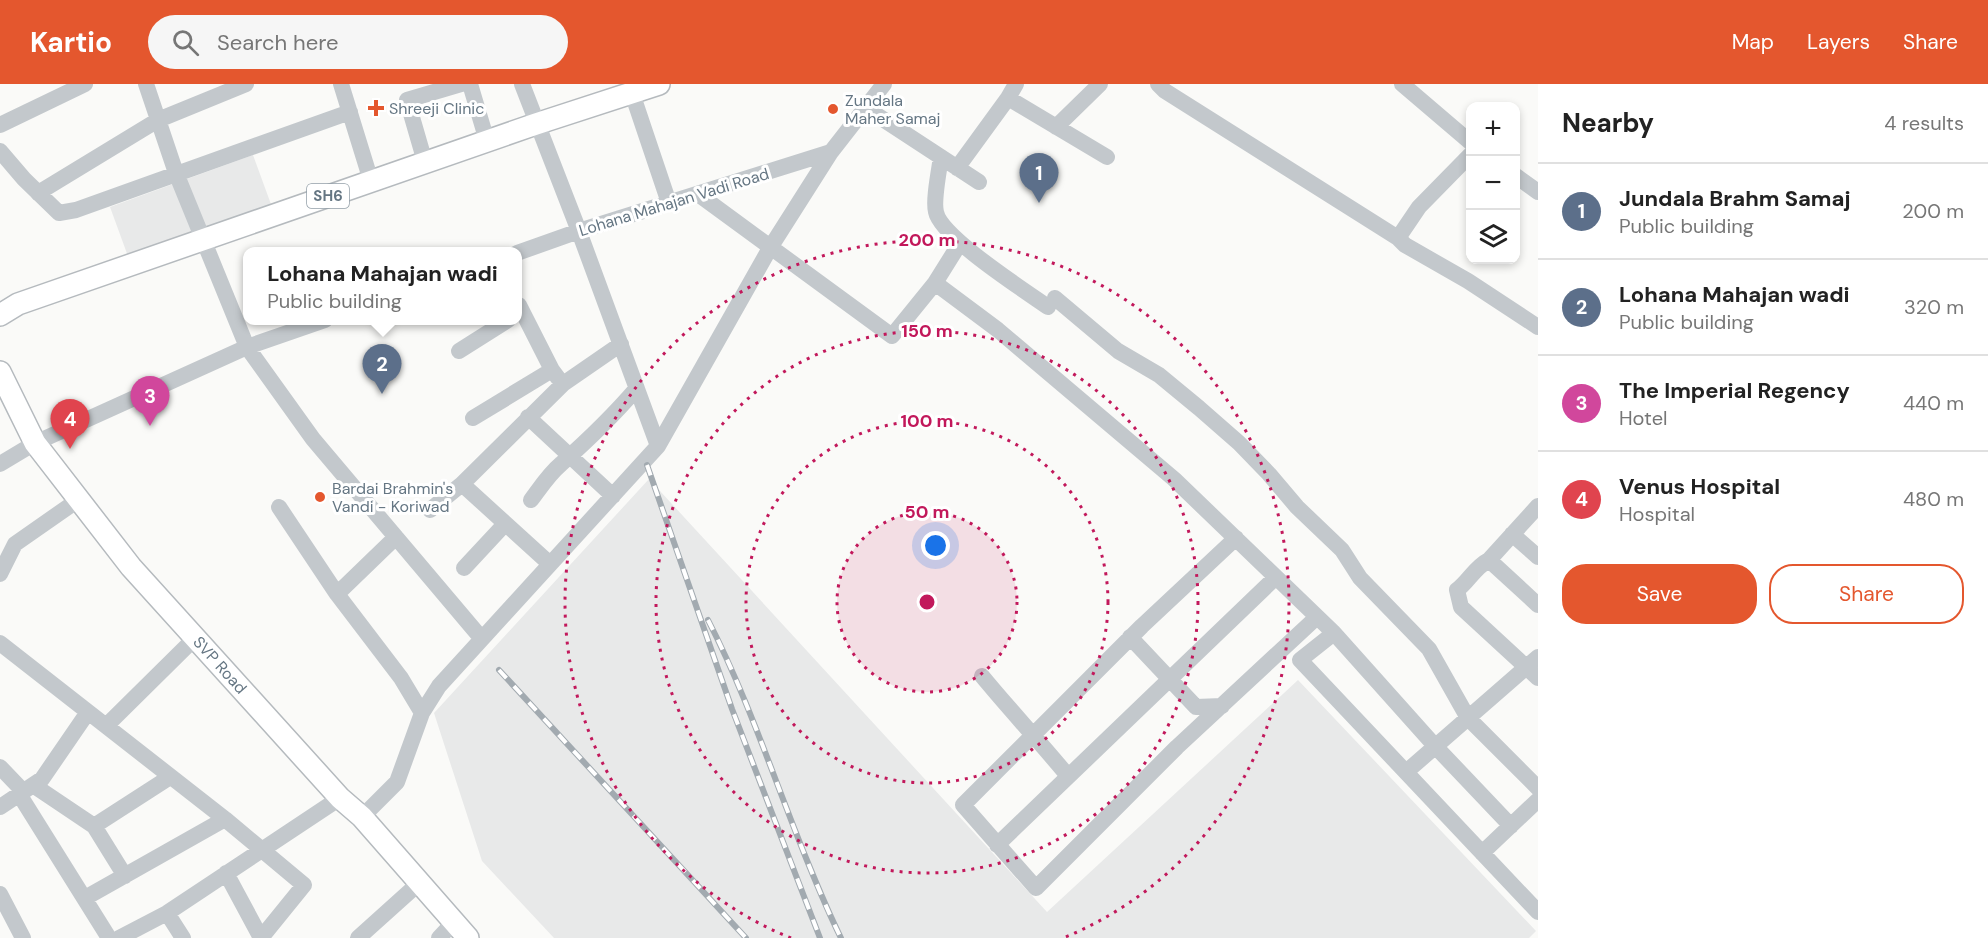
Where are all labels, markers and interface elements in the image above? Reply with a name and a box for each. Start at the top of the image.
search box [148,15,568,69]
text: Kartio [30,24,112,61]
icon: search [169,26,202,59]
text: Search here [217,28,338,57]
text: Map [1732,28,1774,56]
text: Layers [1807,28,1870,56]
text: Share [1903,28,1958,56]
place label: Zundala Maher Samaj [845,90,940,129]
place label: Shreeji Clinic [389,98,484,119]
marker: Shreeji Clinic [367,99,385,117]
marker: Zundala Maher Samaj [826,102,840,116]
map controls [1466,102,1520,264]
button: + [1466,102,1520,156]
text: Nearby [1562,106,1654,140]
text: 4 results [1884,110,1964,136]
pin: 1 [1020,154,1058,203]
button: − [1466,156,1520,210]
street label: Lohana Mahajan Vadi Road [576,163,772,241]
road number: SH6 [307,184,349,208]
text: Jundala Brahm Samaj [1619,184,1850,213]
text: 1 [1578,198,1585,224]
text: 200 m [1902,198,1964,224]
button: layers [1466,210,1520,264]
text: Public building [1619,213,1754,239]
text: 200 m [899,228,955,252]
popup [243,247,522,325]
text: Lohana Mahajan wadi [267,259,498,288]
text: Lohana Mahajan wadi [1619,280,1850,309]
text: Public building [267,288,402,314]
text: 2 [1576,294,1587,320]
text: 320 m [1904,294,1964,320]
text: Public building [1619,309,1754,335]
text: 150 m [901,319,953,343]
pin: 2 [362,344,401,394]
pin: 3 [130,376,170,426]
text: The Imperial Regency [1619,376,1850,405]
text: 3 [1575,390,1588,416]
text: 440 m [1903,390,1964,416]
pin: 4 [50,400,90,449]
text: Hotel [1619,405,1667,431]
text: 100 m [900,409,954,433]
text: Venus Hospital [1619,472,1780,501]
place label: Bardai Brahmin's Vandi - Koriwad [332,478,453,517]
text: 4 [1575,486,1588,512]
text: 480 m [1903,486,1964,512]
marker: Bardai Brahmin's Vandi - Koriwad [313,490,327,504]
text: 50 m [904,500,950,524]
text: Hospital [1619,501,1695,527]
your location [921,531,950,560]
button: Save [1562,564,1757,624]
button: Share [1769,564,1964,624]
centre of rings [917,592,937,612]
street label: SVP Road [189,632,251,698]

